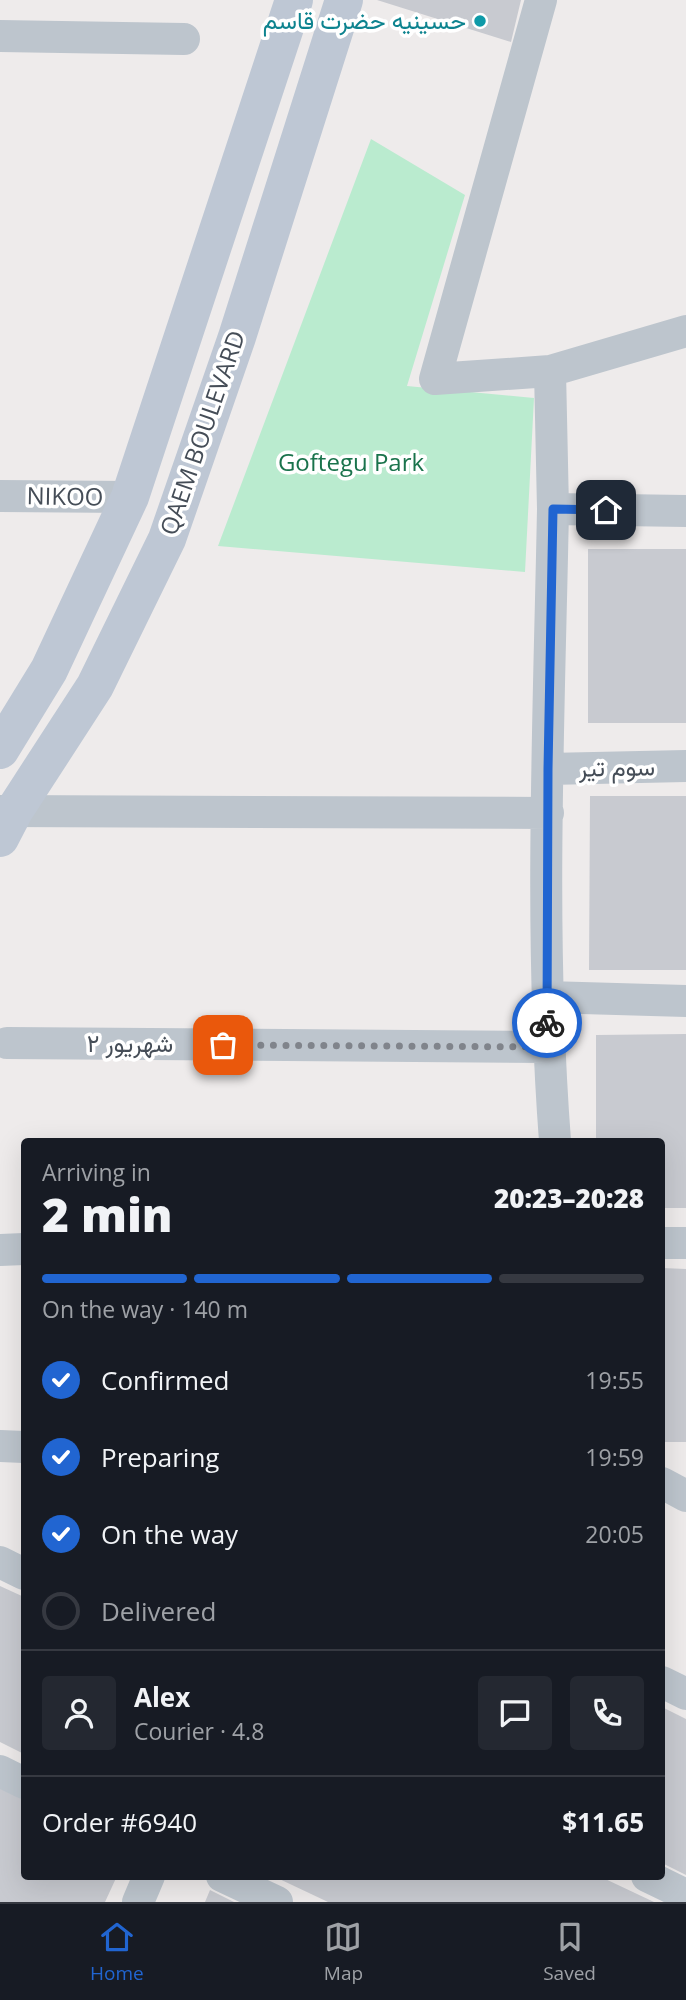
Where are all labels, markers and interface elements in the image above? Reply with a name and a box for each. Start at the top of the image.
place label: حسینیه حضرت قاسم [263,3,466,37]
marker: حسینیه حضرت قاسم [472,13,488,29]
street label: QAEM BOULEVARD [151,326,252,539]
park label: Goftegu Park [278,445,424,478]
street label: NIKOO [26,478,104,513]
pin [576,480,636,540]
icon: home [587,491,625,529]
street label: سوم تیر [578,749,655,785]
courier [512,988,582,1058]
icon: bike [528,1004,566,1042]
pin [193,1015,253,1075]
street label: شهریور ۲ [87,1026,173,1059]
icon: bag [204,1026,242,1064]
text: Arriving in [42,1156,151,1188]
text: 20:23–20:28 [494,1180,644,1216]
text: 2 min [42,1183,173,1245]
text: On the way · 140 m [42,1293,248,1325]
icon: check [42,1361,80,1399]
text: Confirmed [101,1362,229,1398]
text: 19:55 [585,1364,644,1396]
icon: check [42,1438,80,1476]
text: Preparing [101,1439,219,1475]
text: 19:59 [585,1441,644,1473]
icon: check [42,1515,80,1553]
text: On the way [101,1516,238,1552]
text: 20:05 [585,1518,644,1550]
text: Delivered [101,1593,216,1629]
button: person [42,1676,116,1750]
button: chat [478,1676,552,1750]
button: phone [570,1676,644,1750]
text: Alex [134,1679,190,1715]
text: Courier · 4.8 [134,1715,264,1747]
text: Order #6940 [42,1804,197,1840]
text: $11.65 [562,1804,644,1840]
tab: Home [90,1918,144,1986]
tab: Map [324,1918,363,1986]
tab: Saved [543,1918,596,1986]

